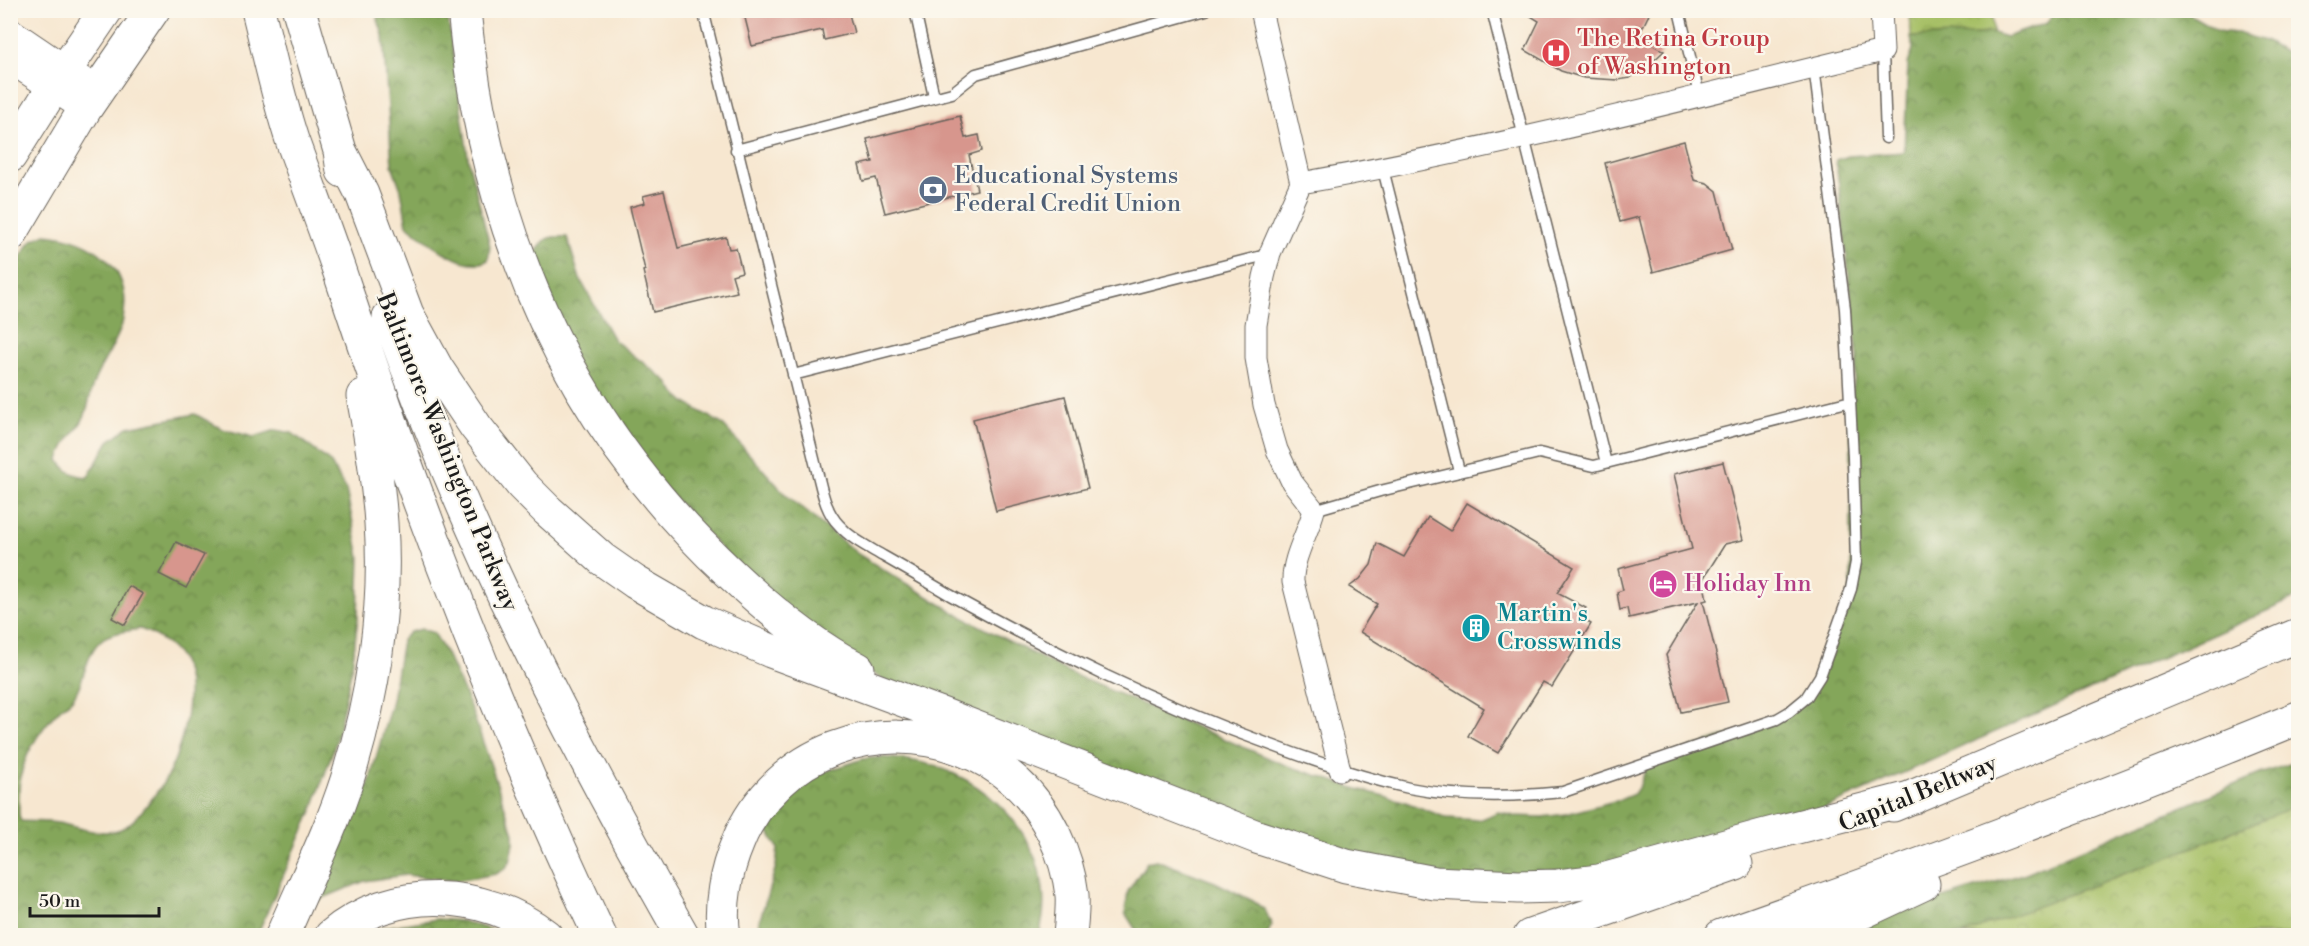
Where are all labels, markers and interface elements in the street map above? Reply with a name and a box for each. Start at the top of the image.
place label: The Retina Group of Washington [1577,24,1770,82]
hospital icon: The Retina Group of Washington [1540,37,1572,69]
place label: Educational Systems Federal Credit Union [954,161,1181,219]
bank icon: Educational Systems Federal Credit Union [917,174,949,206]
street label: Baltimore-Washington Parkway [369,288,525,616]
hotel icon: Holiday Inn [1647,568,1679,600]
place label: Holiday Inn [1684,569,1812,599]
place label: Martin's Crosswinds [1497,599,1621,657]
building icon: Martin's Crosswinds [1460,612,1492,644]
street label: Capital Beltway [1834,748,2002,839]
scale bar [30,880,159,918]
text: 50 m [39,890,81,913]

